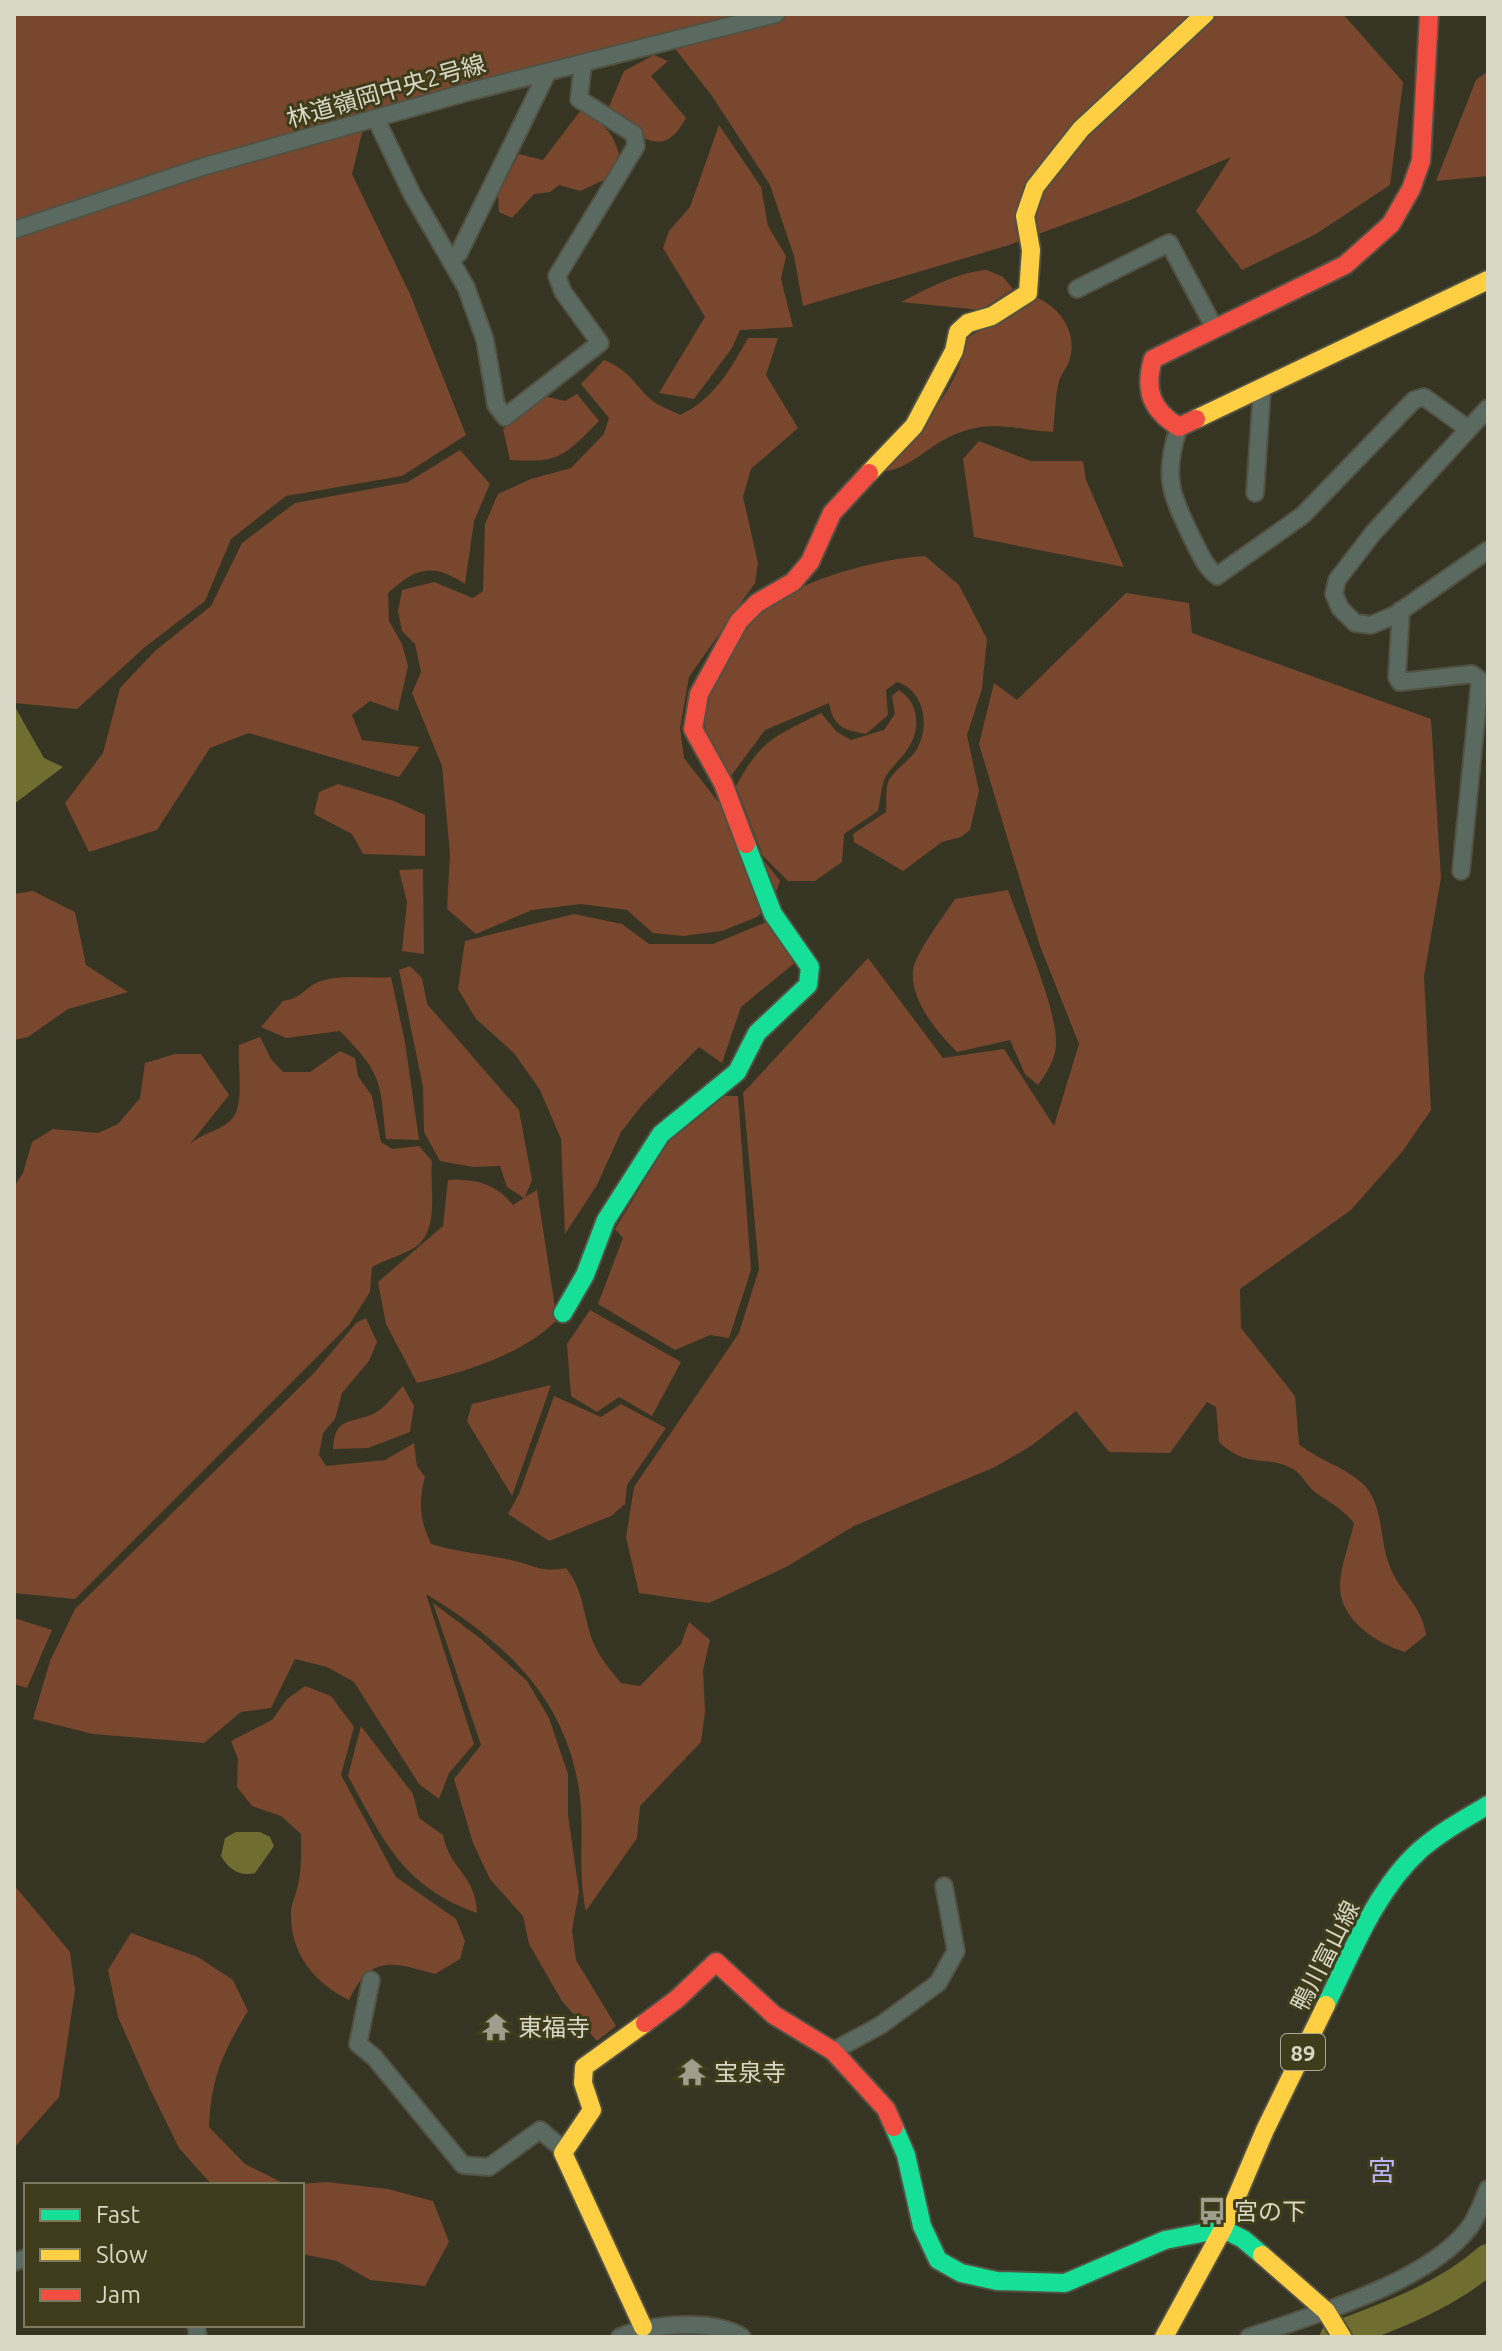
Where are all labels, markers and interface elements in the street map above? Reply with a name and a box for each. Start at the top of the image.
street label: 林道嶺岡中央2号線 [283,50,489,132]
street label: 鴨川富山線 [1286,1896,1364,2016]
temple icon: 東福寺 [481,2012,511,2042]
place label: 東福寺 [518,2014,590,2041]
road number: 89 [1281,2034,1325,2070]
temple icon: 宝泉寺 [677,2057,707,2087]
place label: 宝泉寺 [714,2059,786,2086]
district label: 宮 [1368,2155,1396,2186]
legend [24,2183,304,2327]
bus stop icon: 宮の下 [1197,2196,1227,2226]
place label: 宮の下 [1234,2198,1306,2225]
text: Fast [96,2201,140,2228]
text: Slow [96,2241,148,2268]
text: Jam [96,2281,141,2308]

